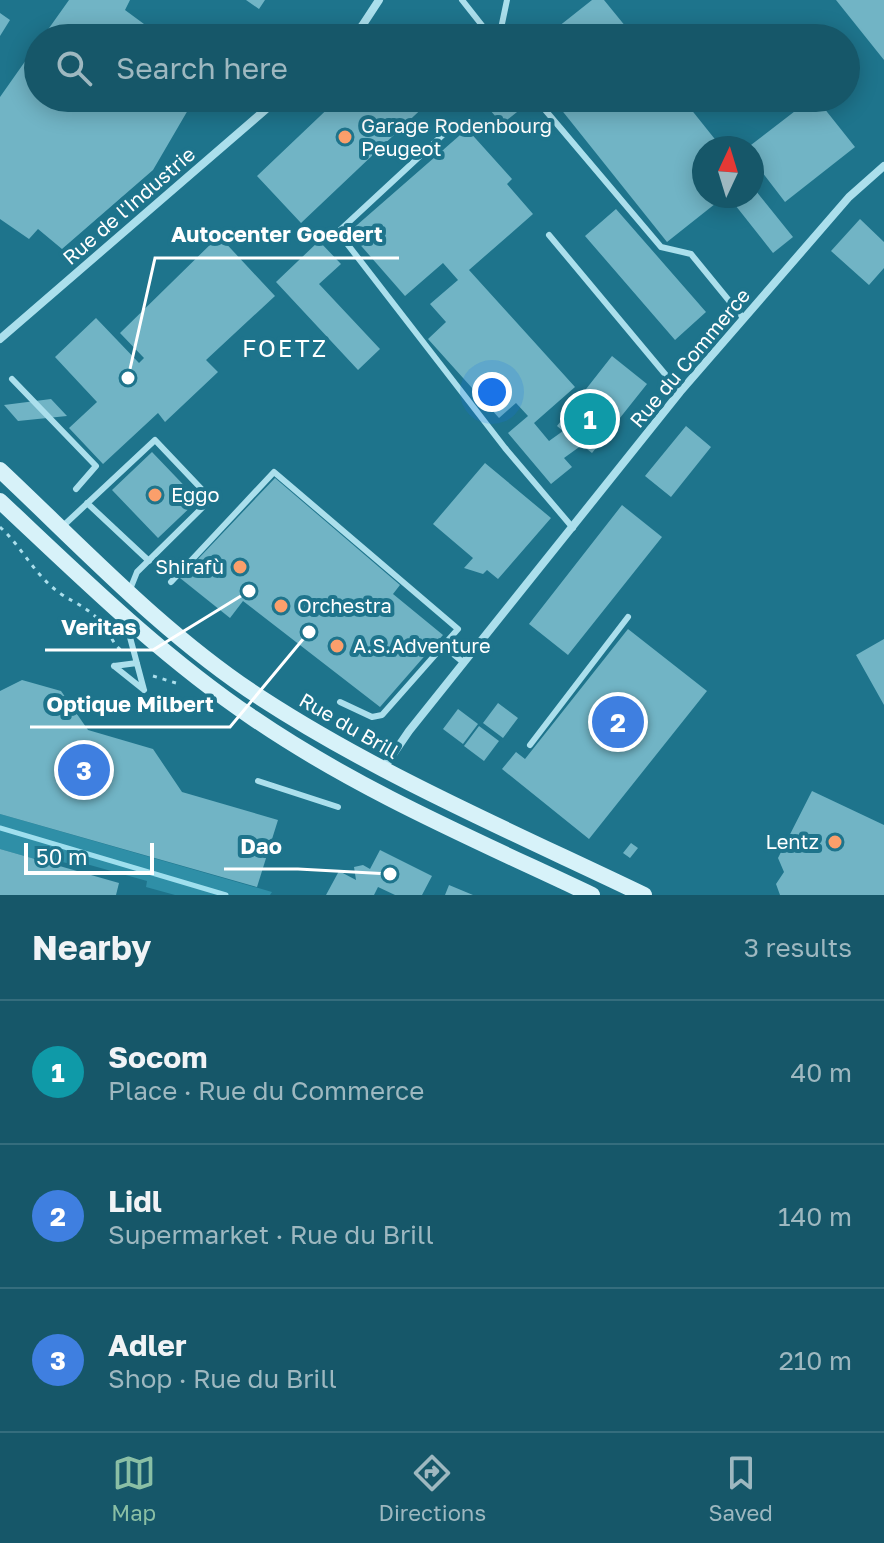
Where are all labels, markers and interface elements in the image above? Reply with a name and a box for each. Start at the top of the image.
search box [24,24,860,112]
icon: search [52,46,96,90]
text: Search here [116,50,288,86]
place label: Garage Rodenbourg Peugeot [361,113,552,160]
marker: Garage Rodenbourg Peugeot [336,128,354,146]
north arrow [692,136,764,208]
street label: Rue de l'Industrie [57,141,199,269]
callout: Autocenter Goedert [155,212,399,258]
text: Autocenter Goedert [171,220,383,247]
street label: Rue du Commerce [624,283,754,432]
district label: FOETZ [242,333,328,362]
your location [472,372,512,412]
pin: 1 [564,389,616,449]
place label: Eggo [171,482,220,506]
marker: Eggo [146,486,164,504]
place label: Shirafù [155,554,224,578]
marker: Shirafù [231,558,249,576]
place label: Orchestra [297,593,392,617]
marker: Orchestra [272,597,290,615]
callout: Veritas [45,604,153,650]
text: Veritas [61,613,137,640]
place label: A.S.Adventure [353,633,491,657]
marker: A.S.Adventure [328,637,346,655]
callout: Optique Milbert [30,681,230,727]
street label: Rue du Brill [296,687,403,763]
text: Optique Milbert [46,690,214,717]
pin: 2 [592,692,644,752]
pin: 3 [58,740,110,800]
callout: Dao [224,823,298,869]
place label: Lentz [766,829,819,853]
text: Dao [240,832,282,859]
marker: Lentz [826,833,844,851]
scale bar [24,839,154,875]
text: 50 m [36,843,87,870]
text: Nearby [32,927,152,967]
text: 3 results [744,932,852,963]
text: Socom [108,1039,208,1075]
text: 1 [51,1057,65,1088]
text: 40 m [791,1057,852,1088]
text: Place · Rue du Commerce [108,1075,424,1106]
text: Lidl [108,1183,162,1219]
text: 2 [50,1201,66,1232]
text: 140 m [778,1201,852,1232]
text: Supermarket · Rue du Brill [108,1219,434,1250]
text: Adler [108,1327,187,1363]
text: 3 [50,1345,66,1376]
text: 210 m [779,1345,852,1376]
text: Shop · Rue du Brill [108,1363,337,1394]
tab: Map [111,1451,156,1526]
tab: Directions [379,1451,486,1526]
tab: Saved [709,1451,773,1526]

